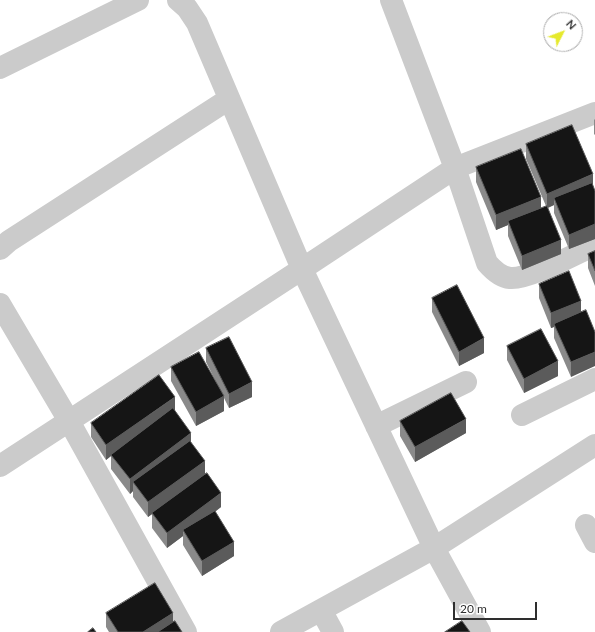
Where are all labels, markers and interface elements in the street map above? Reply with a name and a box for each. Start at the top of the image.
north arrow [543,12,583,52]
text: N [564,17,579,32]
scale bar [455,594,539,620]
text: 20 m [460,601,487,616]

